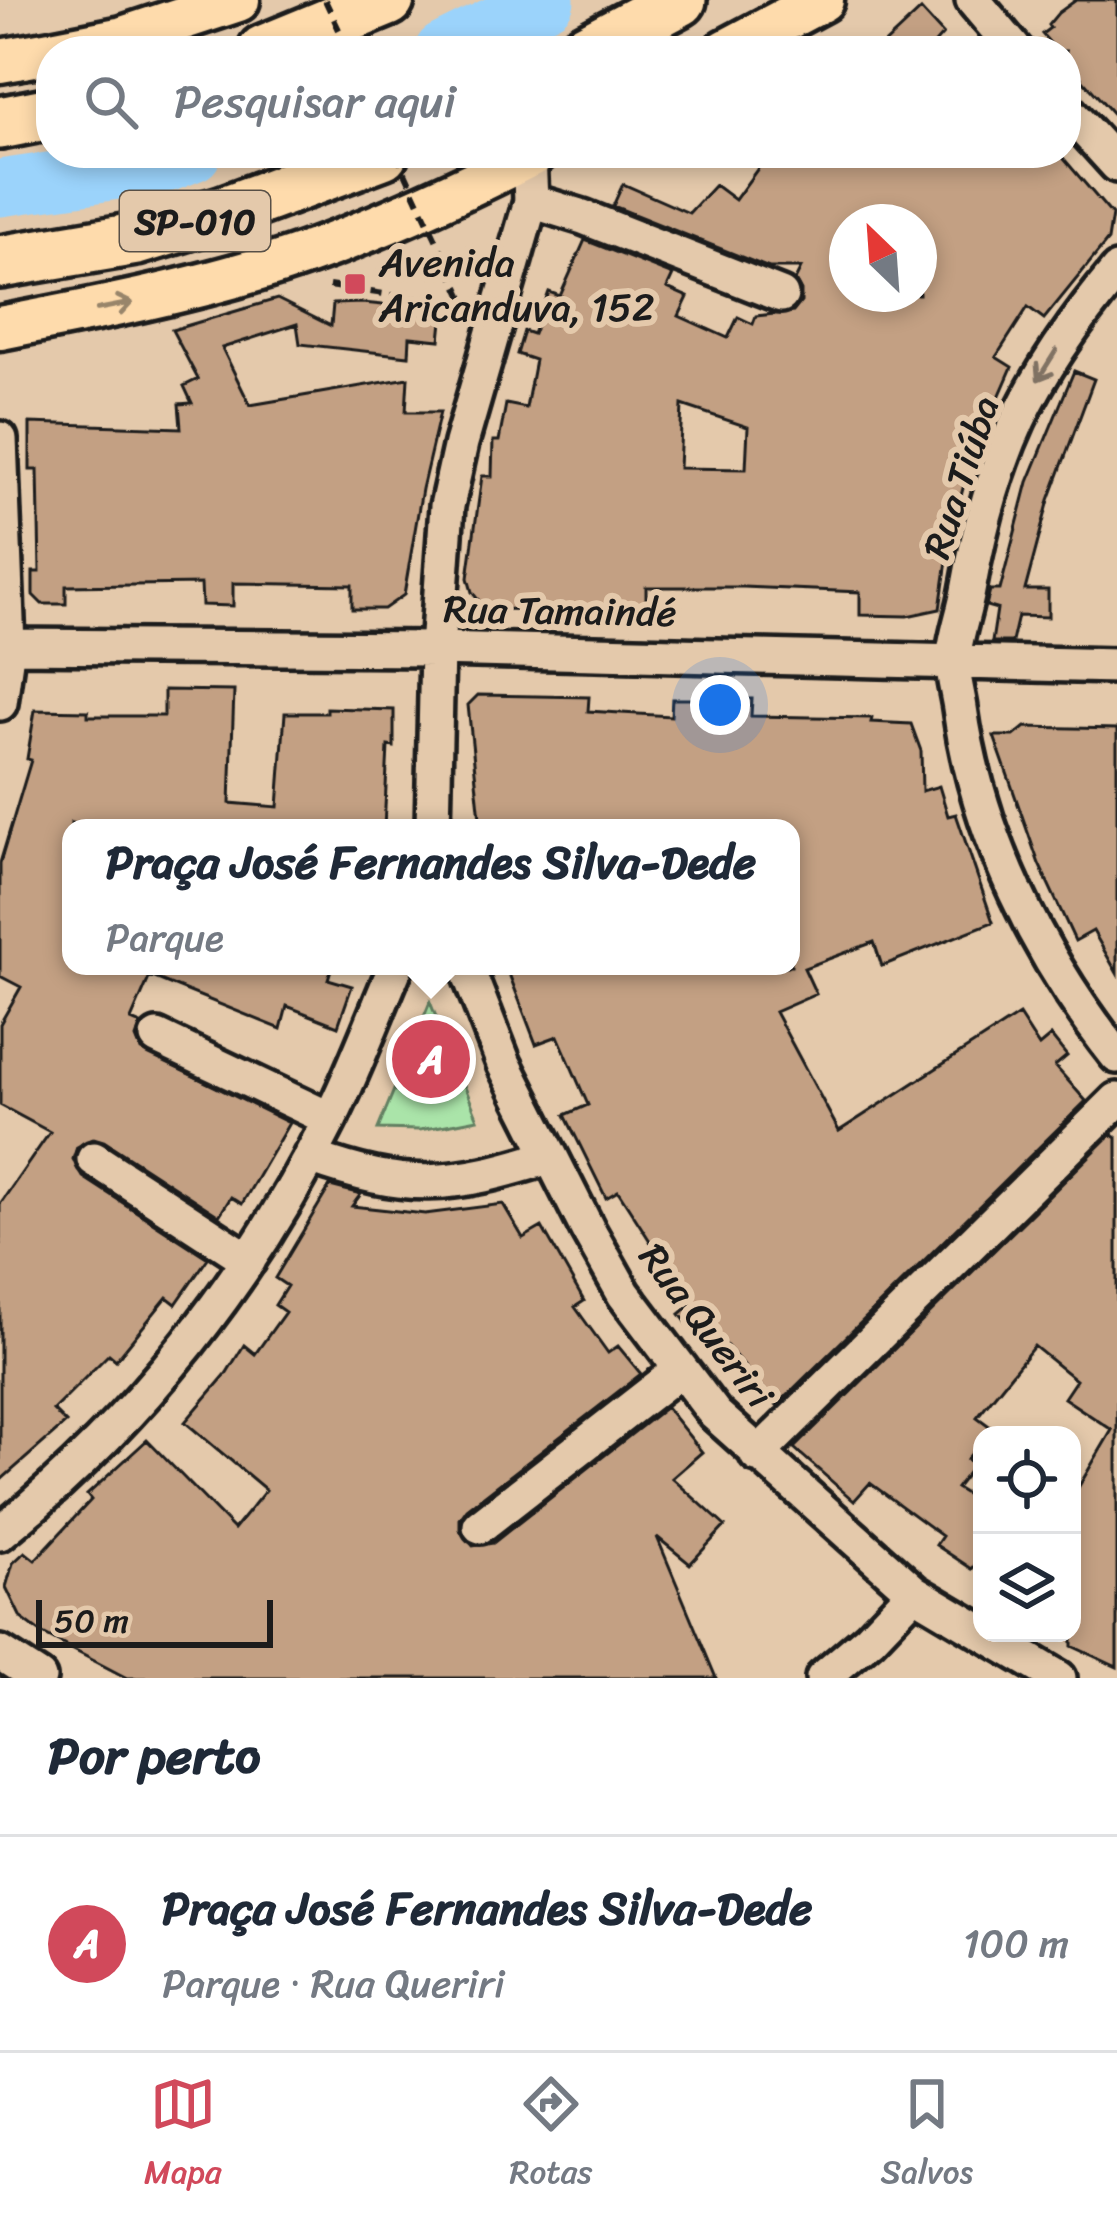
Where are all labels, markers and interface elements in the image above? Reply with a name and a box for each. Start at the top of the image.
search box [36,36,1081,168]
text: Pesquisar aqui [174,62,456,142]
icon: search [78,69,144,135]
road number: SP-010 [120,191,270,251]
north arrow [829,204,937,312]
place label: Avenida Aricanduva, 152 [378,228,654,342]
marker: Avenida Aricanduva, 152 [342,271,368,297]
one-way arrow [95,293,134,316]
one-way arrow [1035,347,1059,381]
street label: Rua Tiúba [902,387,1019,568]
street label: Rua Tamaindé [443,574,677,647]
your location [690,675,750,735]
popup [62,819,800,975]
text: Praça José Fernandes Silva-Dede [106,823,756,903]
text: Parque [106,903,224,972]
pin: A [392,1014,470,1104]
street label: Rua Queriri [621,1227,793,1425]
map controls [973,1426,1081,1642]
button: locate [973,1426,1081,1534]
button: layers [973,1534,1081,1642]
text: 50 m [54,1592,129,1650]
scale bar [36,1594,273,1647]
text: Por perto [48,1711,261,1801]
text: Praça José Fernandes Silva-Dede [162,1869,812,1949]
text: A [74,1909,100,1978]
text: 100 m [963,1909,1069,1978]
text: Parque · Rua Queriri [162,1949,505,2018]
tab: Mapa [144,2071,222,2201]
tab: Rotas [510,2071,593,2201]
tab: Salvos [881,2071,973,2201]

